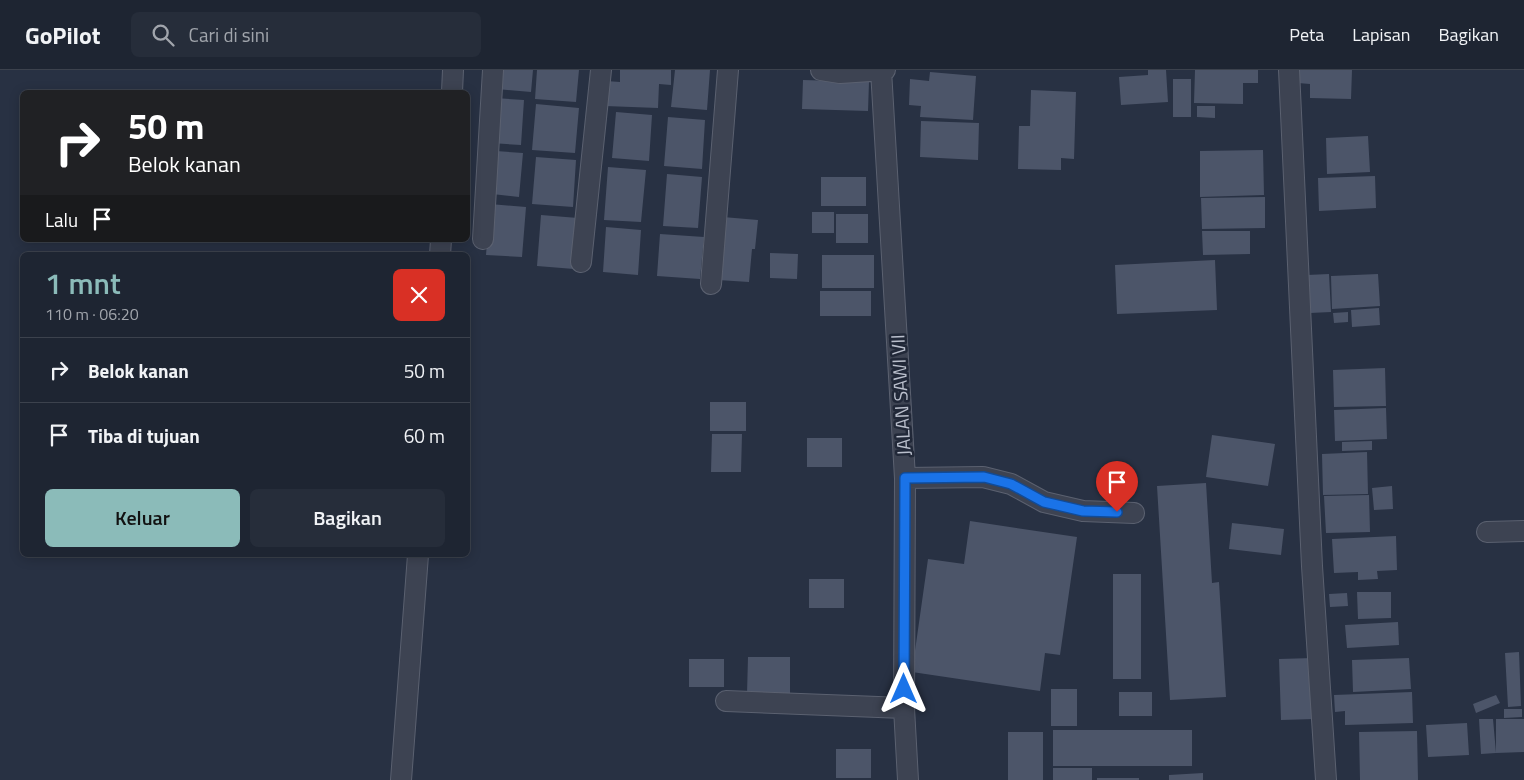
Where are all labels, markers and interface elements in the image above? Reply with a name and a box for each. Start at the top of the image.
search box [131,12,481,57]
text: GoPilot [25,17,101,53]
text: Cari di sini [189,20,269,49]
icon: search [149,21,177,49]
text: Peta [1289,21,1324,48]
text: Lapisan [1352,21,1410,48]
text: Bagikan [1438,21,1499,48]
text: 50 m [128,99,204,153]
icon: right [45,110,110,175]
text: Belok kanan [128,147,241,181]
text: Lalu [45,205,78,234]
icon: arrive [88,205,116,233]
text: 1 mnt [45,260,121,306]
button: close [393,269,445,321]
text: 110 m · 06:20 [45,302,139,326]
street label: JALAN SAWI VII [882,334,918,456]
icon: right [45,356,73,384]
text: Belok kanan [88,356,189,385]
text: 50 m [404,356,445,385]
icon: arrive [45,421,73,449]
text: Tiba di tujuan [88,421,200,450]
text: 60 m [404,421,445,450]
pin [1096,461,1138,512]
icon: arrive [1103,468,1131,496]
button: Keluar [45,489,240,547]
button: Bagikan [250,489,445,547]
position arrow [877,662,929,714]

